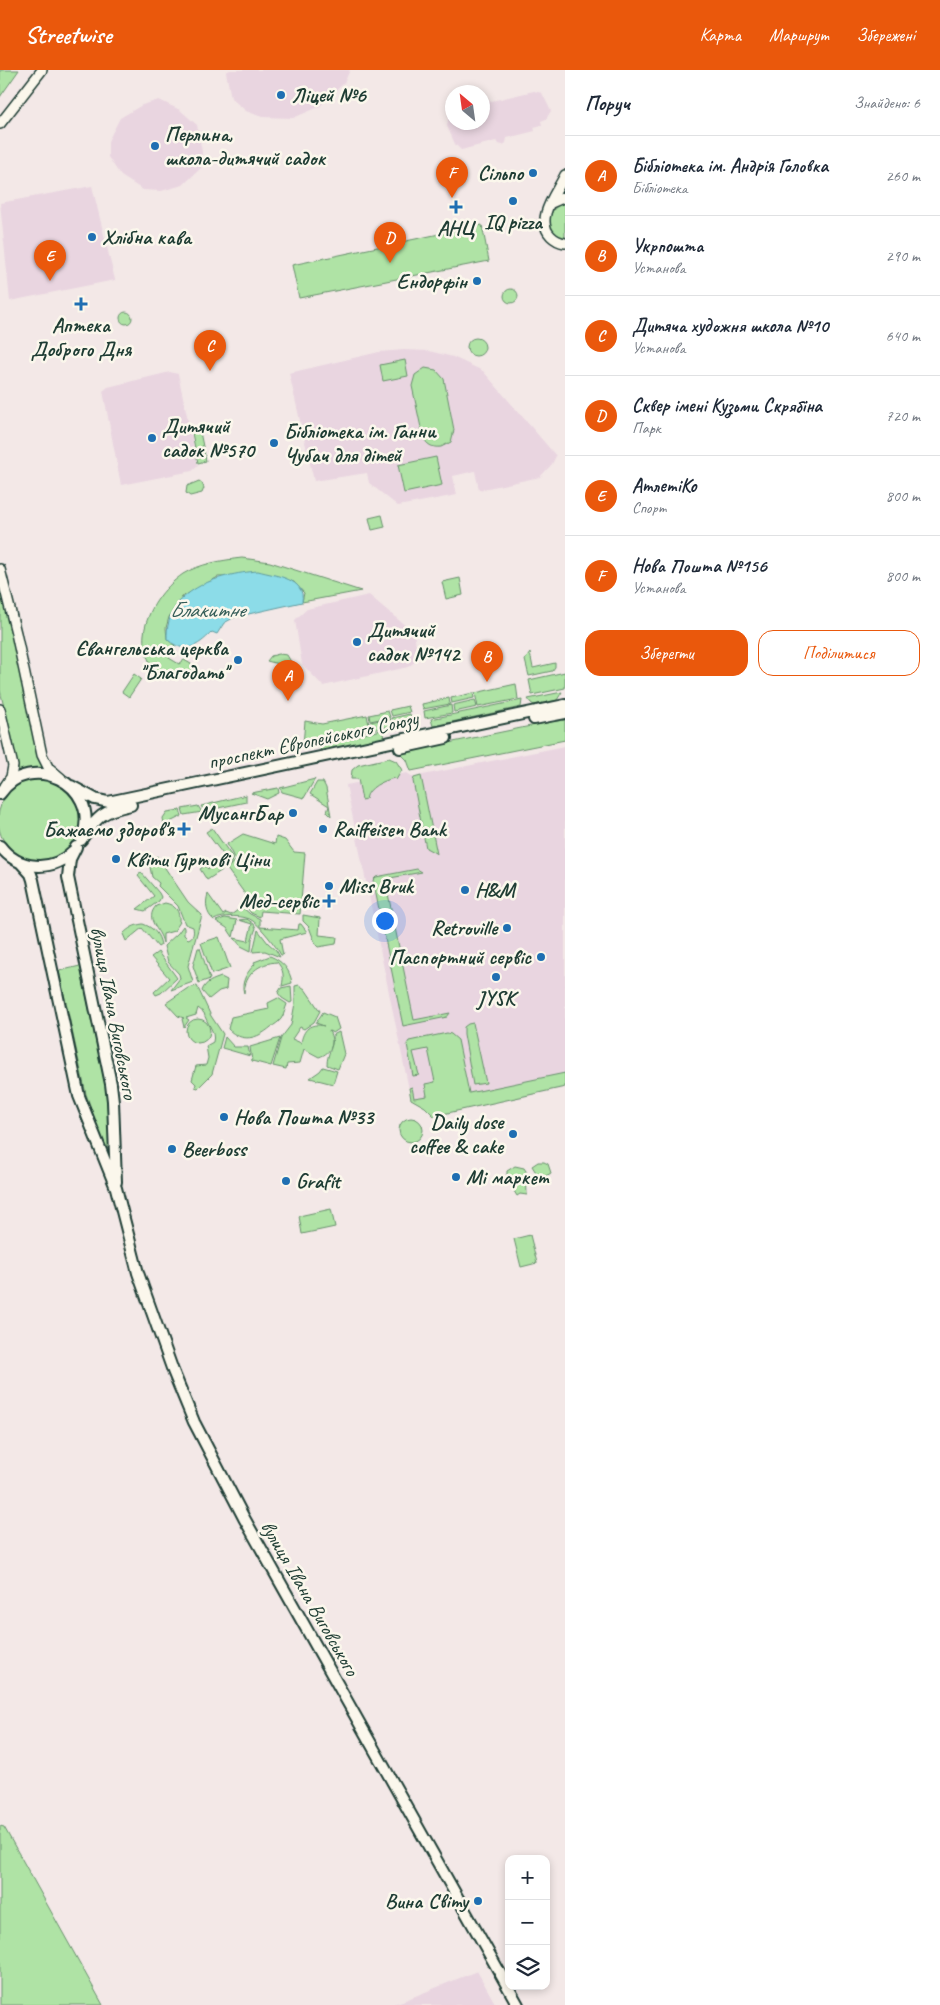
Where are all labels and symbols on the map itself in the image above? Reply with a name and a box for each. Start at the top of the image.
place label: Ліцей №6 [291,82,368,108]
north arrow [445,85,490,130]
marker: Ліцей №6 [275,89,287,101]
place label: Перлина, школа-дитячий садок [165,121,327,171]
marker: Перлина, школа-дитячий садок [149,140,161,152]
pin: F [436,157,468,198]
place label: Сільпо [478,160,524,186]
marker: Сільпо [527,167,539,179]
marker: IQ pizza [507,195,519,207]
marker: АНЦ [450,201,462,213]
place label: IQ pizza [484,209,543,235]
place label: АНЦ [437,215,477,241]
pin: D [374,222,406,263]
place label: Хлібна кава [102,224,193,250]
marker: Хлібна кава [86,231,98,243]
pin: E [34,240,66,281]
place label: Ендорфін [396,268,469,294]
marker: Ендорфін [471,275,483,287]
marker: Аптека Доброго Дня [75,298,87,310]
place label: Аптека Доброго Дня [31,312,132,362]
pin: C [194,330,226,371]
place label: Дитячий садок №570 [162,413,257,463]
place label: Бібліотека ім. Ганни Чубач для дітей [284,418,438,468]
marker: Дитячий садок №570 [146,432,158,444]
marker: Бібліотека ім. Ганни Чубач для дітей [268,437,280,449]
water label: Блакитне [170,596,247,624]
place label: Дитячий садок №142 [367,617,462,667]
place label: Євангельська церква ''Благодать'' [75,635,233,685]
marker: Дитячий садок №142 [351,636,363,648]
pin: B [471,641,503,682]
marker: Євангельська церква ''Благодать'' [232,654,244,666]
pin: A [272,660,304,701]
street label: проспект Європейського Союзу [206,705,422,775]
place label: МусангБар [198,800,285,826]
marker: МусангБар [287,807,299,819]
place label: Бажаємо здоров'я [44,816,175,843]
place label: Raiffeisen Bank [333,816,448,842]
marker: Бажаємо здоров'я [178,823,190,835]
marker: Raiffeisen Bank [317,823,329,835]
place label: Квіти Гуртові Ціни [126,846,271,873]
marker: Квіти Гуртові Ціни [110,853,122,865]
place label: Miss Bruk [339,873,415,899]
place label: H&M [475,877,517,903]
marker: Miss Bruk [323,880,335,892]
marker: H&M [459,884,471,896]
place label: Мед-сервіс [239,888,320,914]
marker: Мед-сервіс [323,895,335,907]
your location [372,908,398,934]
place label: Retroville [431,915,499,941]
marker: Retroville [501,922,513,934]
street label: вулиця Івана Виговського [85,925,144,1103]
place label: Паспортний сервіс [389,944,532,970]
marker: Паспортний сервіс [535,951,547,963]
marker: JYSK [490,971,502,983]
place label: JYSK [475,985,519,1011]
place label: Нова Пошта №33 [234,1104,376,1130]
place label: Daily dose coffee & cake [409,1109,505,1159]
marker: Нова Пошта №33 [218,1111,230,1123]
marker: Daily dose coffee & cake [507,1128,519,1140]
place label: Beerboss [182,1136,249,1162]
marker: Beerboss [166,1143,178,1155]
place label: Mi маркет [466,1164,550,1190]
place label: Grafit [296,1168,343,1194]
marker: Mi маркет [450,1171,462,1183]
marker: Grafit [280,1175,292,1187]
street label: вулиця Івана Виговського [255,1516,366,1682]
place label: Вина Світу [385,1888,470,1914]
marker: Вина Світу [472,1895,484,1907]

